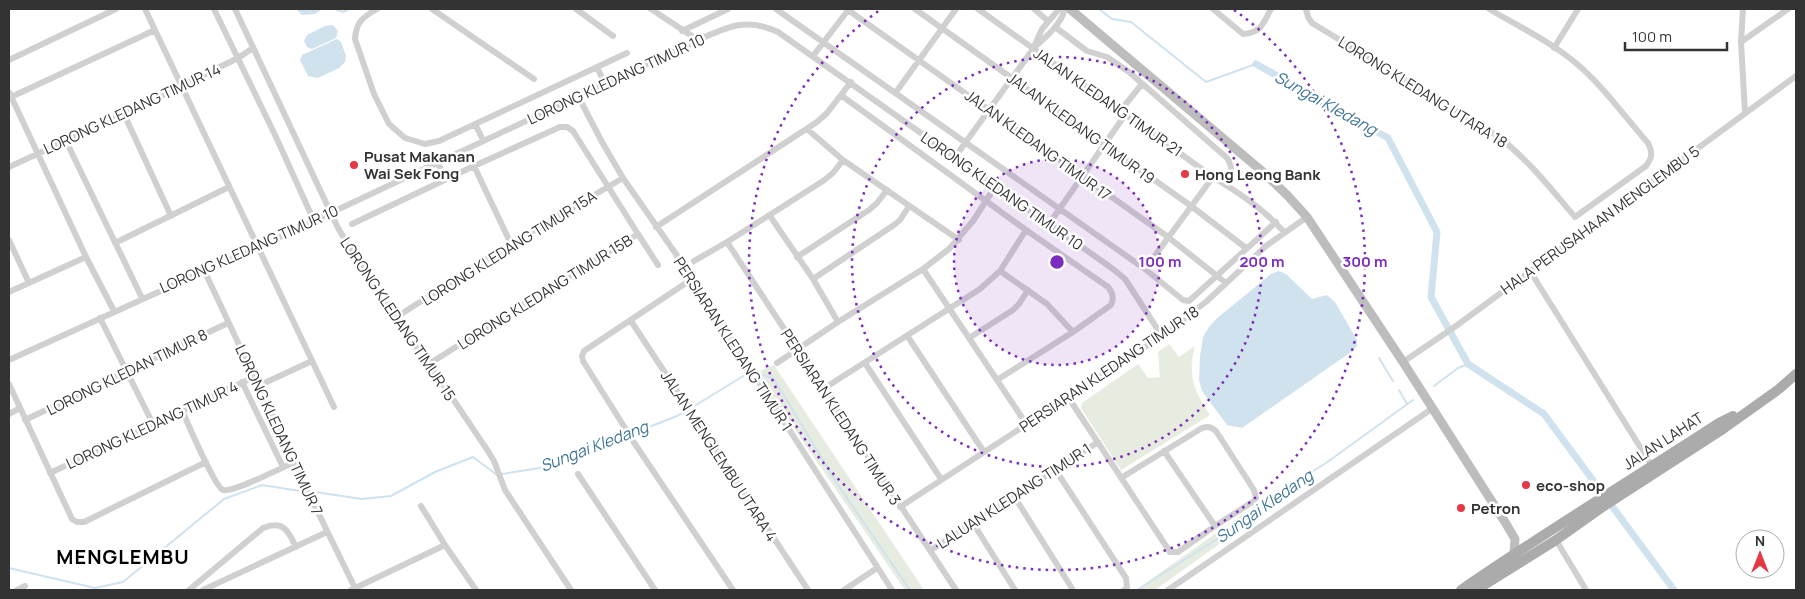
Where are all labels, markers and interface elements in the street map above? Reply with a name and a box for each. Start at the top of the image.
scale bar [1625,20,1728,52]
text: 100 m [1632,26,1672,47]
street label: LORONG KLEDANG TIMUR 10 [524,29,708,129]
street label: LORONG KLEDANG UTARA 18 [1334,31,1512,153]
street label: JALAN KLEDANG TIMUR 21 [1029,43,1187,161]
street label: LORONG KLEDANG TIMUR 14 [40,59,224,159]
water label: Sungai Kledang [1271,66,1383,141]
street label: JALAN KLEDANG TIMUR 19 [1003,67,1159,189]
street label: JALAN KLEDANG TIMUR 17 [961,85,1115,205]
street label: LORONG KLEDANG TIMUR 10 [917,127,1087,255]
street label: HALA PERUSAHAAN MENGLEMBU 5 [1496,141,1704,299]
place label: Pusat Makanan Wai Sek Fong [364,146,475,184]
marker: Pusat Makanan Wai Sek Fong [348,159,360,171]
place label: Hong Leong Bank [1195,164,1321,185]
marker: Hong Leong Bank [1179,168,1191,180]
street label: LORONG KLEDANG TIMUR 15A [418,185,601,311]
street label: LORONG KLEDANG TIMUR 10 [156,200,342,298]
street label: LORONG KLEDANG TIMUR 15B [454,229,636,355]
street label: LORONG KLEDANG TIMUR 15 [335,233,461,405]
text: 100 m [1139,251,1181,272]
text: 200 m [1239,251,1285,272]
text: 300 m [1343,251,1387,272]
street label: PERSIARAN KLEDANG TIMUR 1 [669,253,797,435]
centre of rings [1048,253,1066,271]
street label: PERSIARAN KLEDANG TIMUR 18 [1015,301,1203,437]
street label: LORONG KLEDAN TIMUR 8 [43,324,211,420]
street label: PERSIARAN KLEDANG TIMUR 3 [776,325,906,509]
street label: LORONG KLEDANG TIMUR 7 [230,341,328,519]
street label: JALAN MENGLEMBU UTARA 4 [656,367,782,546]
street label: LORONG KLEDANG TIMUR 4 [63,376,242,474]
street label: JALAN LAHAT [1619,407,1707,475]
water label: Sungai Kledang [537,415,653,477]
street label: LALUAN KLEDANG TIMUR 1 [933,438,1095,554]
water label: Sungai Kledang [1211,463,1318,548]
place label: eco-shop [1536,475,1605,496]
marker: eco-shop [1520,479,1532,491]
place label: Petron [1471,498,1520,519]
marker: Petron [1455,502,1467,514]
north arrow [1735,529,1785,579]
text: N [1755,531,1765,550]
district label: MENGLEMBU [56,543,190,570]

